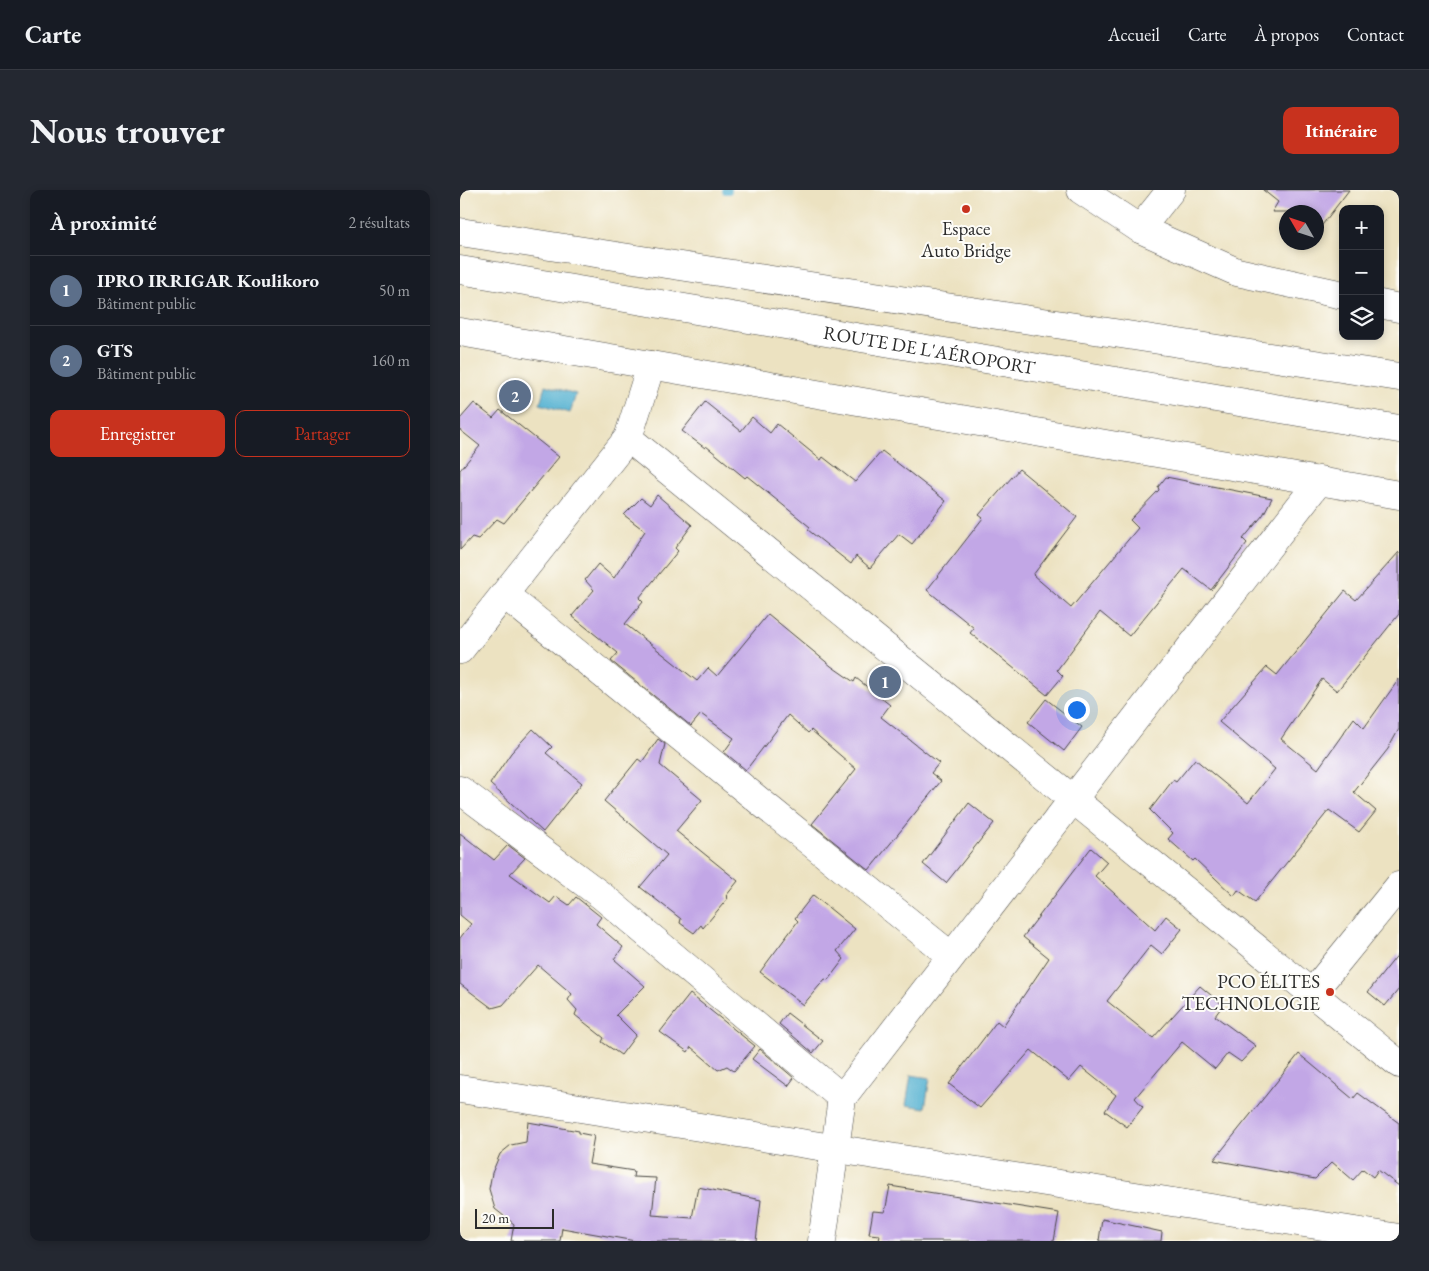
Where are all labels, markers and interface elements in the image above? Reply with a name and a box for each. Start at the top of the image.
text: Carte [25,19,81,50]
text: Accueil [1108,23,1160,46]
text: Carte [1188,23,1227,46]
text: À propos [1255,23,1319,46]
text: Contact [1347,23,1404,46]
button: Itinéraire [1283,107,1399,154]
text: Nous trouver [30,108,225,153]
marker: Espace Auto Bridge [960,203,972,215]
north arrow [1279,205,1324,250]
map controls [1339,205,1384,340]
button: + [1339,205,1384,250]
text: À proximité [50,209,157,236]
text: 2 résultats [348,212,410,233]
place label: Espace Auto Bridge [920,216,1011,263]
button: − [1339,250,1384,295]
text: IPRO IRRIGAR Koulikoro [97,268,319,293]
text: 1 [62,280,70,301]
text: 50 m [379,280,410,301]
text: Bâtiment public [97,293,196,314]
button: layers [1339,295,1384,340]
street label: ROUTE DE L'AÉROPORT [821,320,1037,380]
text: GTS [97,338,133,363]
text: 2 [62,350,70,371]
text: 160 m [371,350,410,371]
text: Bâtiment public [97,363,196,384]
pin: 2 [499,377,531,415]
button: Enregistrer [50,410,225,457]
button: Partager [235,410,410,457]
pin: 1 [869,663,901,701]
your location [1064,697,1090,723]
place label: PCO ÉLITES TECHNOLOGIE [1182,969,1320,1016]
marker: PCO ÉLITES TECHNOLOGIE [1324,986,1336,998]
scale bar [475,1206,554,1229]
text: 20 m [482,1209,509,1227]

